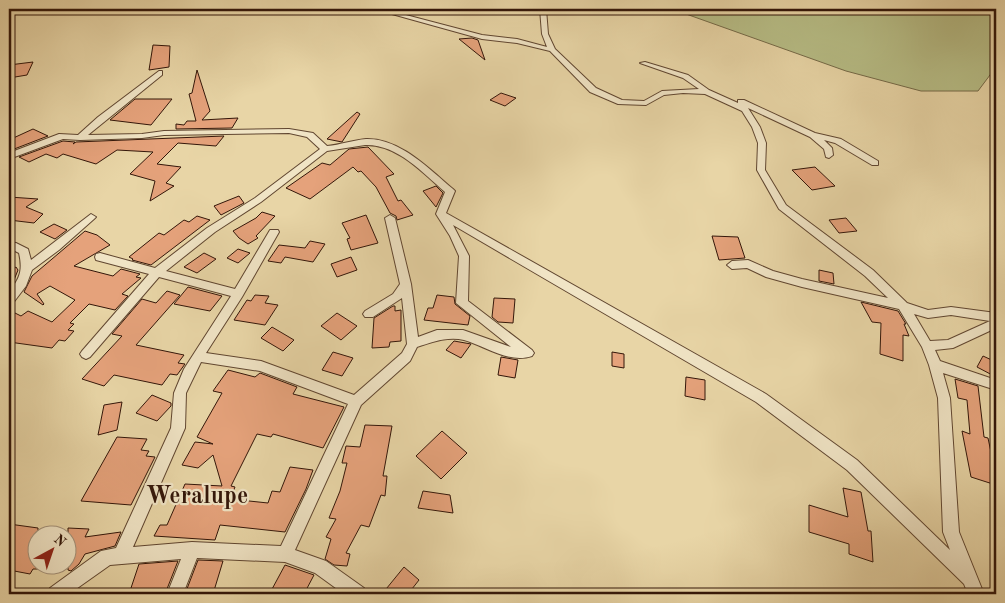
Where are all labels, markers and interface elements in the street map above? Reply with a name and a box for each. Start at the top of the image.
district label: Weralupe [146,485,248,509]
north arrow [28,526,78,576]
text: N [51,532,69,550]

